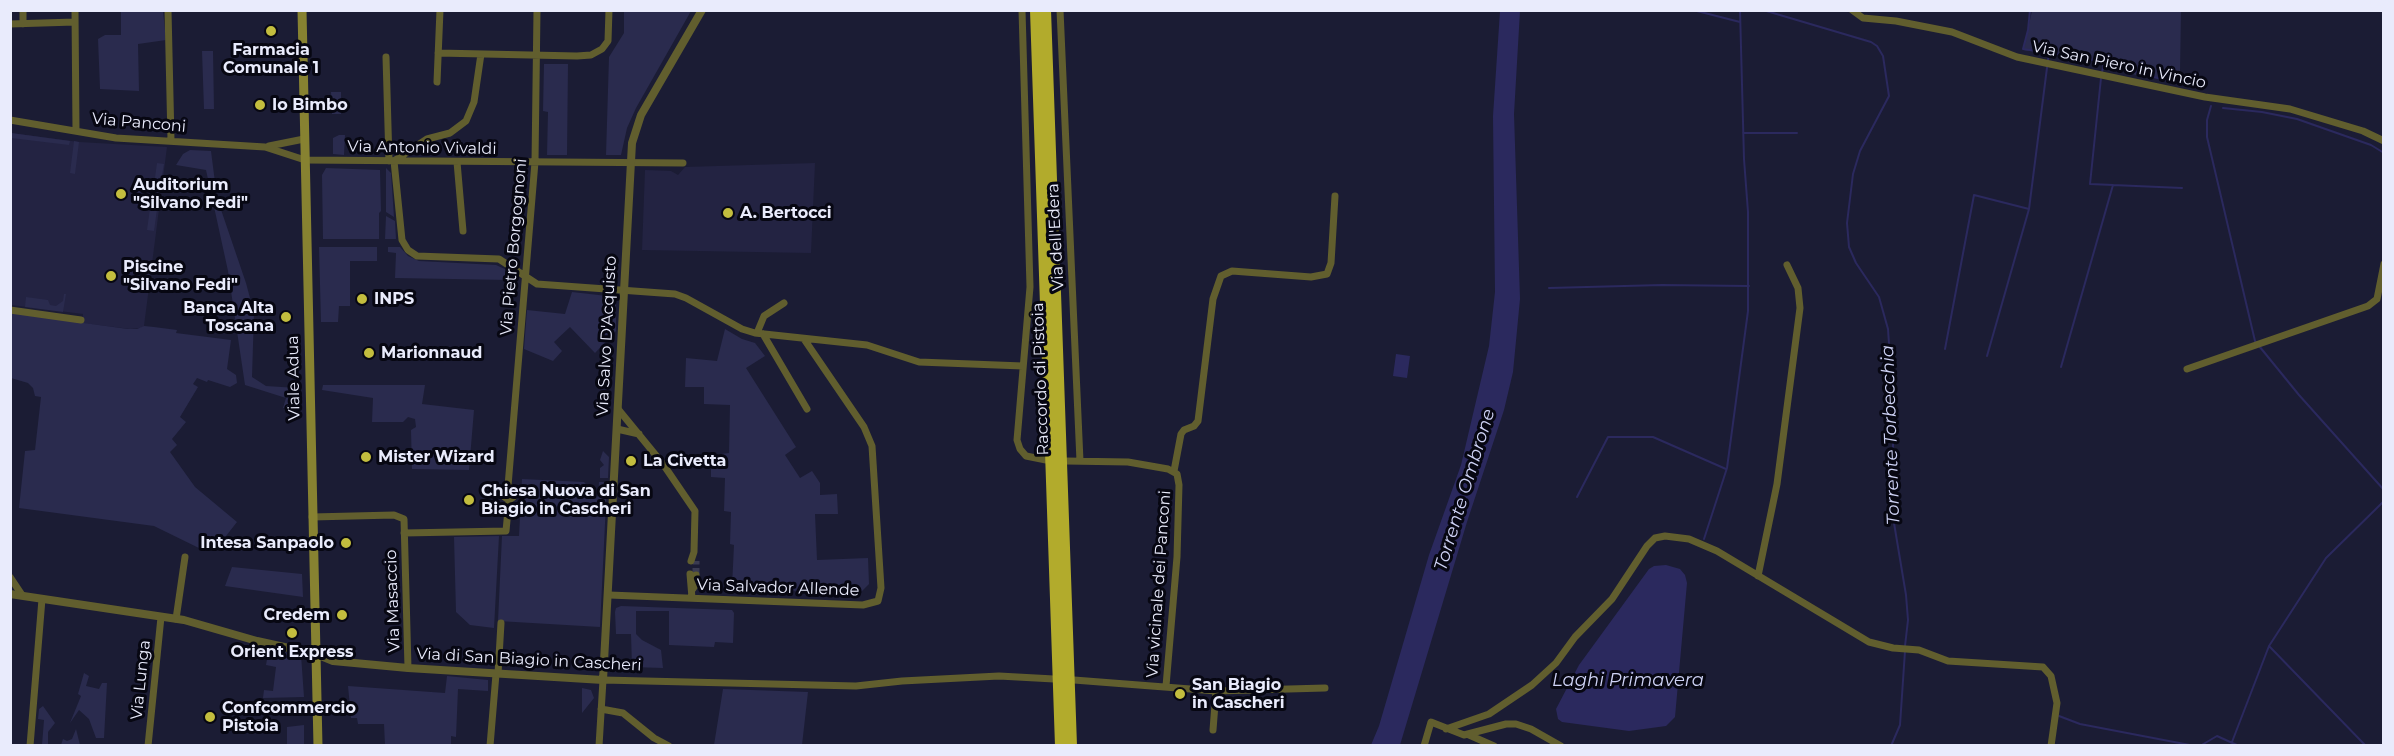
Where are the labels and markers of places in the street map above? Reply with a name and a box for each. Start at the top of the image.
marker: Farmacia Comunale 1 [264,24,278,38]
place label: Farmacia Comunale 1 [223,40,319,78]
place label: Io Bimbo [272,95,348,115]
marker: Io Bimbo [253,98,267,112]
place label: Auditorium "Silvano Fedi" [133,175,248,213]
marker: Auditorium "Silvano Fedi" [114,187,128,201]
place label: A. Bertocci [740,203,832,223]
marker: A. Bertocci [721,206,735,220]
place label: Piscine "Silvano Fedi" [123,257,238,295]
marker: Piscine "Silvano Fedi" [104,269,118,283]
place label: INPS [374,289,414,309]
marker: INPS [355,292,369,306]
place label: Banca Alta Toscana [183,298,274,336]
marker: Banca Alta Toscana [279,310,293,324]
place label: Marionnaud [381,343,482,363]
marker: Marionnaud [362,346,376,360]
place label: Mister Wizard [378,447,495,467]
marker: Mister Wizard [359,450,373,464]
place label: La Civetta [643,451,726,471]
marker: La Civetta [624,454,638,468]
place label: Chiesa Nuova di San Biagio in Cascheri [481,481,651,519]
marker: Chiesa Nuova di San Biagio in Cascheri [462,493,476,507]
place label: Intesa Sanpaolo [200,533,334,553]
marker: Intesa Sanpaolo [339,536,353,550]
place label: Credem [264,605,330,625]
marker: Credem [335,608,349,622]
marker: Orient Express [285,626,299,640]
place label: Orient Express [231,642,353,662]
place label: San Biagio in Cascheri [1192,675,1285,713]
marker: San Biagio in Cascheri [1173,687,1187,701]
place label: Confcommercio Pistoia [222,698,356,736]
marker: Confcommercio Pistoia [203,710,217,724]

